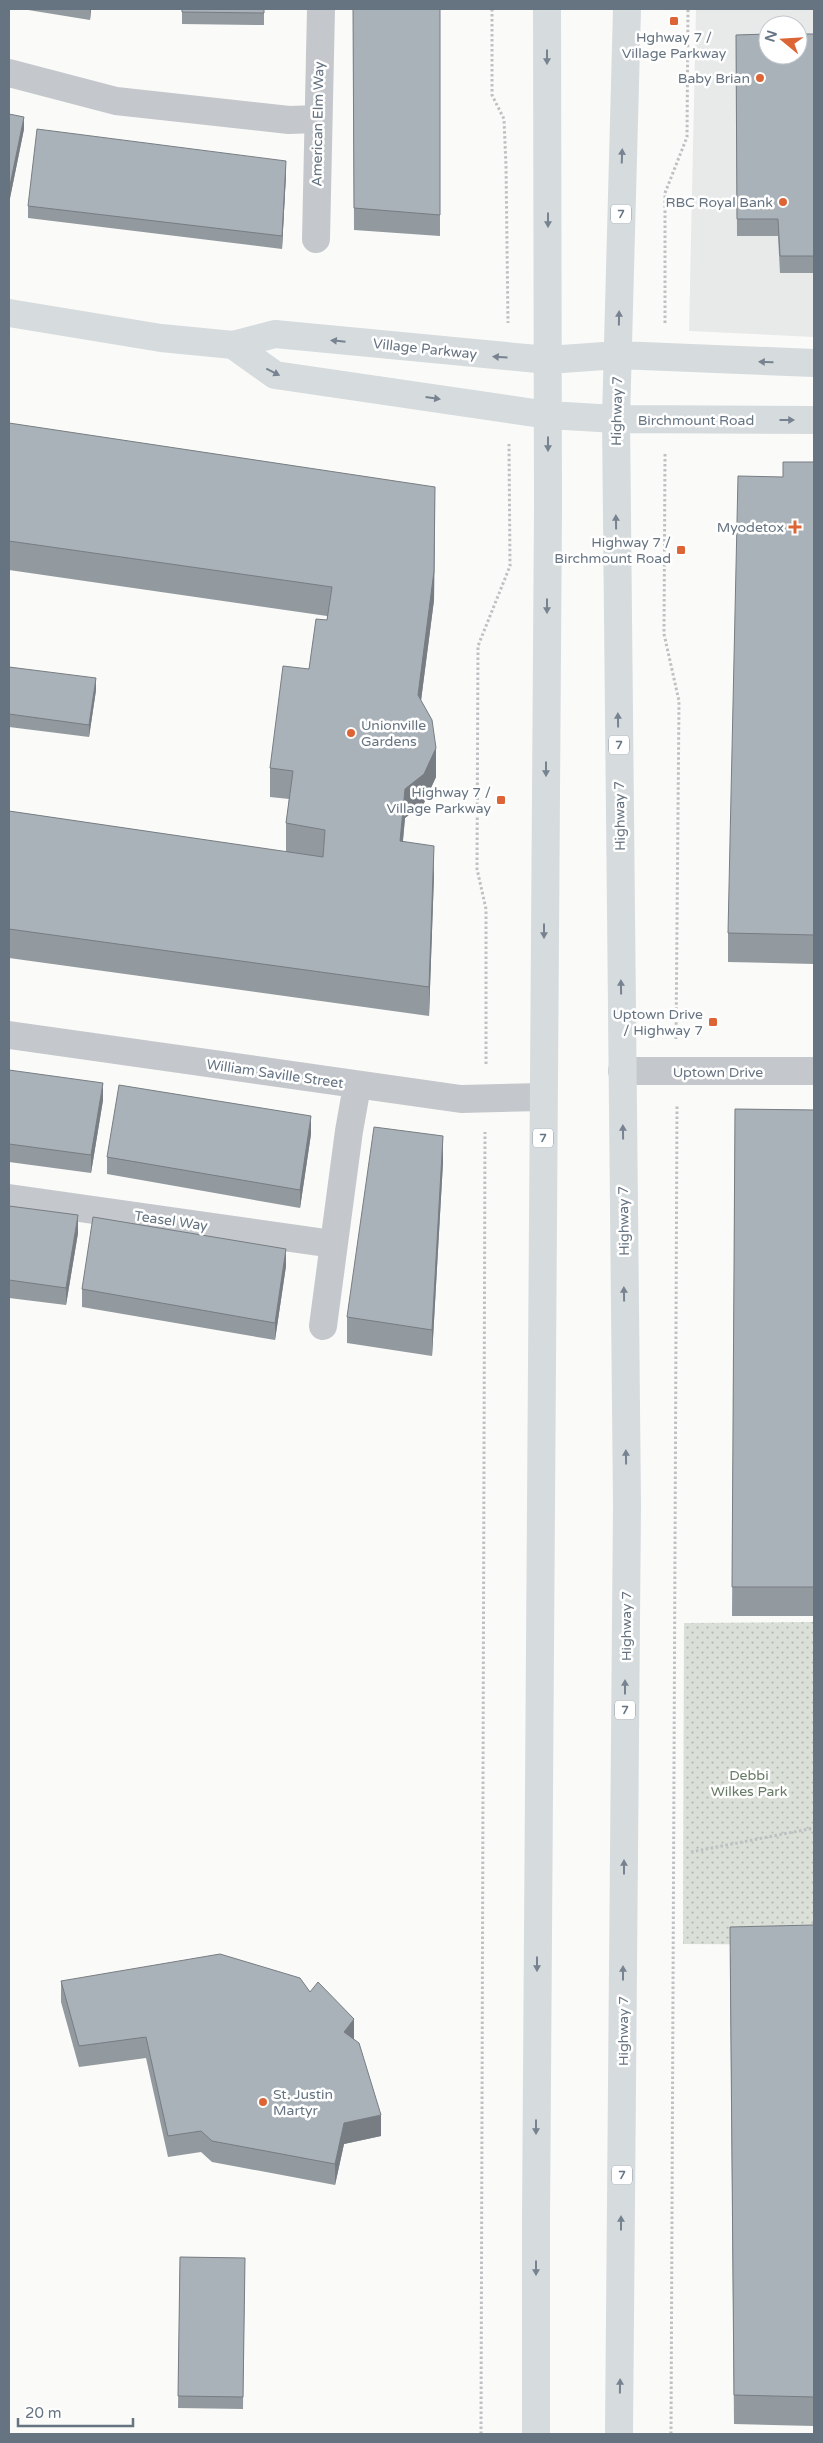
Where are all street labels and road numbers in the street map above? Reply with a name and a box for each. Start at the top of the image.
street label: American Elm Way [308,61,328,187]
road number: 7 [611,204,631,223]
street label: Village Parkway [372,335,478,363]
street label: Highway 7 [608,376,626,446]
street label: Birchmount Road [638,412,754,429]
road number: 7 [609,736,629,754]
street label: Highway 7 [611,781,629,851]
street label: William Saville Street [205,1056,345,1092]
street label: Uptown Drive [673,1064,763,1081]
road number: 7 [533,1128,553,1148]
street label: Highway 7 [615,1186,633,1256]
street label: Teasel Way [133,1207,209,1235]
street label: Highway 7 [618,1591,635,1661]
road number: 7 [615,1700,635,1720]
street label: Highway 7 [615,1996,632,2066]
road number: 7 [612,2166,632,2184]

